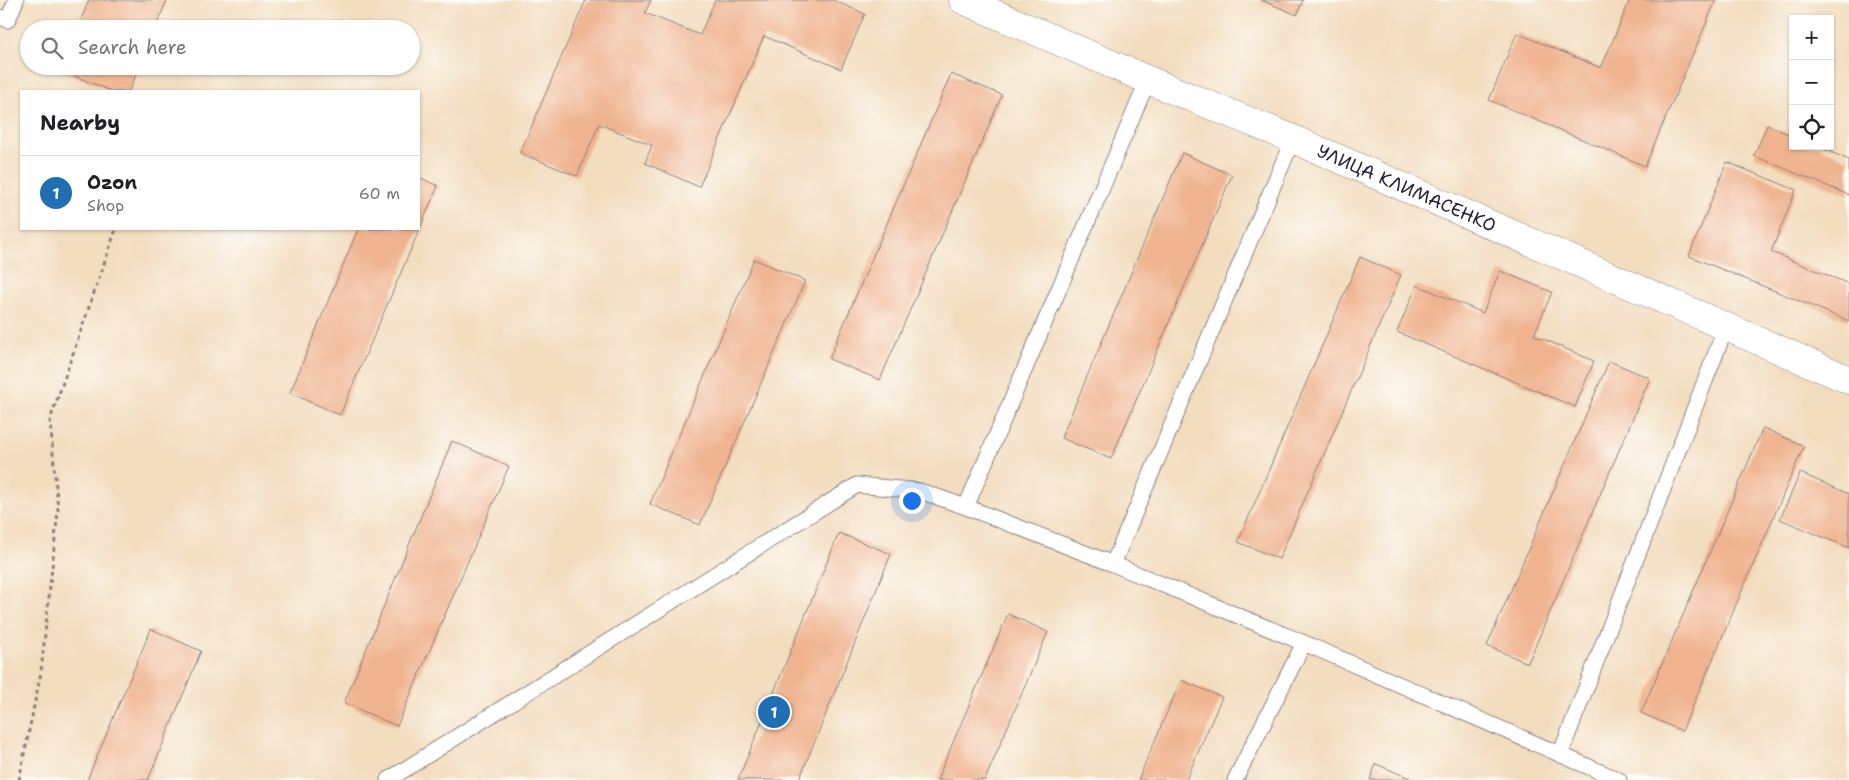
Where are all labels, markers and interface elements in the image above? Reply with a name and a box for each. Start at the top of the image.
map controls [1789,15,1834,150]
button: + [1789,15,1834,60]
search box [20,20,420,75]
icon: search [38,34,66,62]
text: Search here [78,35,187,60]
button: − [1789,60,1834,105]
button: locate [1789,105,1834,150]
text: Nearby [40,109,120,137]
street label: УЛИЦА КЛИМАСЕНКО [1313,139,1500,238]
text: Ozon [87,170,137,195]
text: 1 [52,183,60,204]
text: 60 m [359,183,400,204]
text: Shop [87,195,124,216]
your location [899,488,925,514]
pin: 1 [758,693,790,731]

